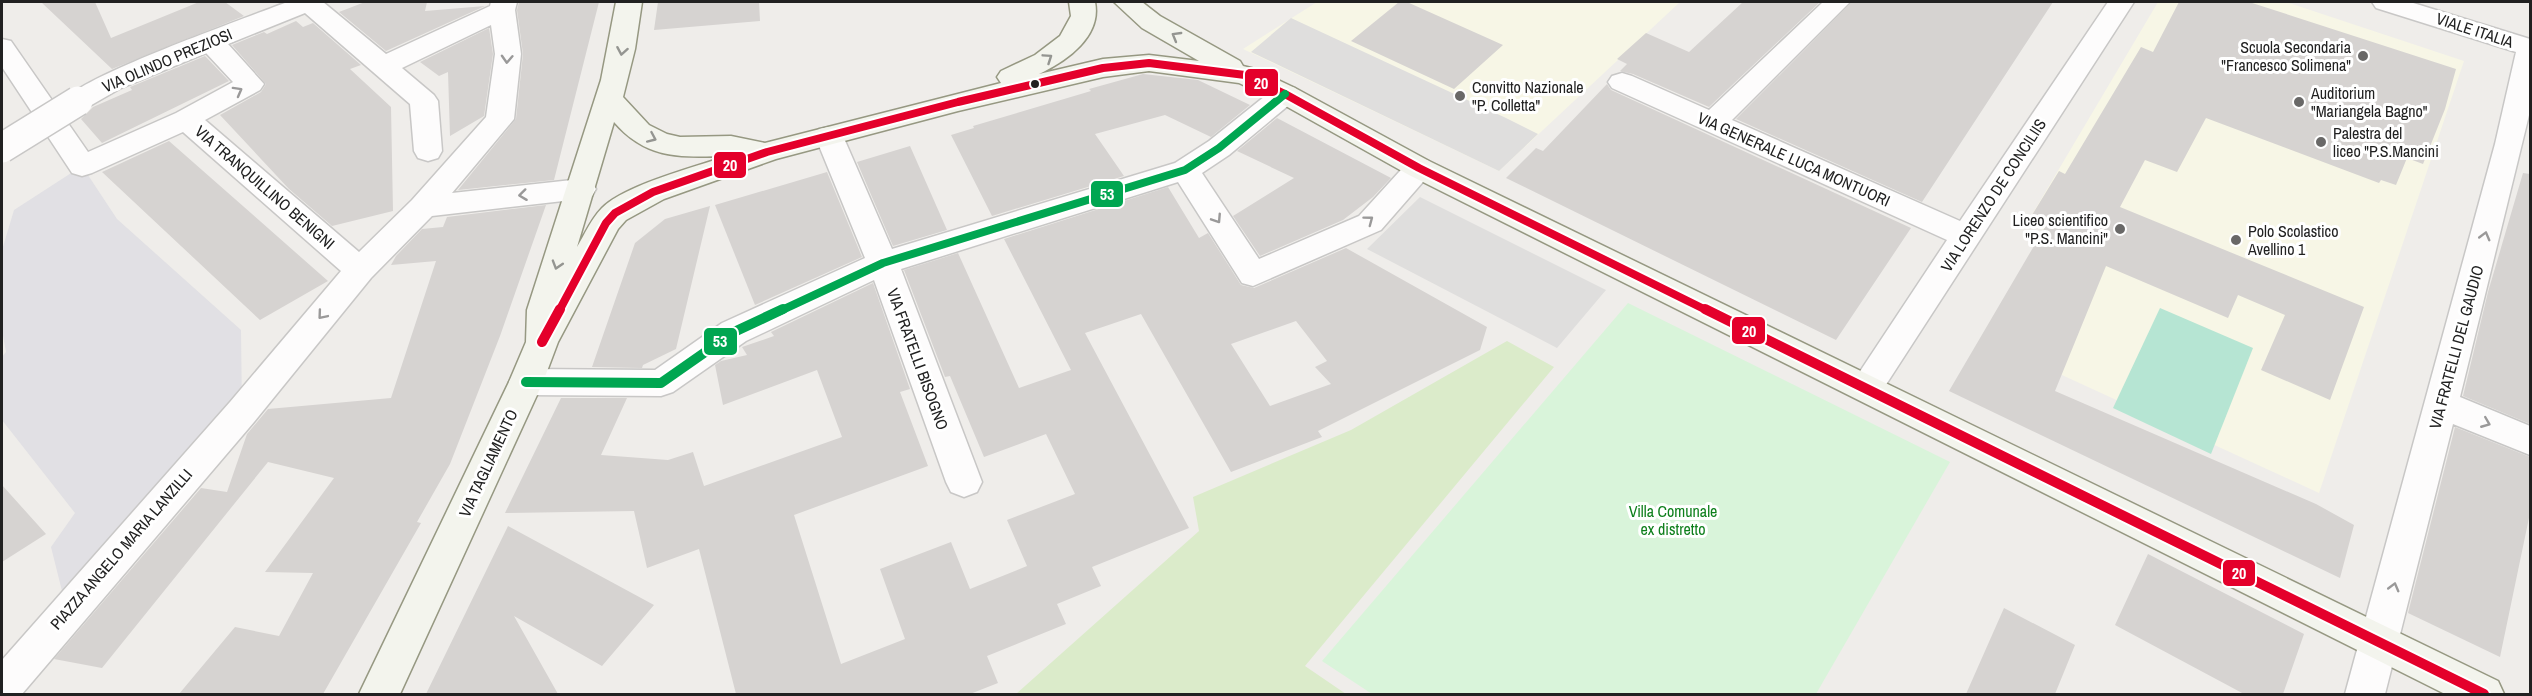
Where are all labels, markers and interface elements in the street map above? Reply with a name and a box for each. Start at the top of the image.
street label: VIALE ITALIA [2434,7,2517,53]
street label: VIA OLINDO PREZIOSI [99,23,235,97]
one-way arrow [1171,32,1182,43]
place label: Scuola Secondaria "Francesco Solimena" [2221,36,2352,76]
one-way arrow [616,46,628,55]
marker: Scuola Secondaria "Francesco Solimena" [2356,49,2370,63]
one-way arrow [1041,54,1052,65]
one-way arrow [500,55,513,64]
line badge: 20 [1244,68,1279,97]
text: 20 [1254,72,1268,94]
place label: Convitto Nazionale "P. Colletta" [1472,76,1584,116]
unlabelled marker [1029,78,1041,90]
place label: Auditorium "Mariangela Bagno" [2310,82,2428,122]
one-way arrow [231,87,242,98]
marker: Convitto Nazionale "P. Colletta" [1453,89,1467,103]
marker: Auditorium "Mariangela Bagno" [2292,95,2306,109]
street label: VIA GENERALE LUCA MONTUORI [1694,107,1894,211]
street label: VIA LORENZO DE CONCILIIS [1935,114,2051,276]
street label: VIA TRANQUILLINO BENIGNI [190,120,340,254]
place label: Palestra del liceo "P.S.Mancini [2333,122,2439,162]
one-way arrow [646,131,657,143]
marker: Palestra del liceo "P.S.Mancini [2314,135,2328,149]
line badge: 20 [713,151,747,179]
text: 20 [723,154,737,176]
line badge: 53 [1090,180,1124,208]
text: 53 [1100,183,1114,205]
one-way arrow [518,189,527,201]
place label: Liceo scientifico "P.S. Mancini" [2012,209,2108,249]
one-way arrow [1210,213,1221,224]
one-way arrow [1363,216,1374,227]
place label: Polo Scolastico Avellino 1 [2247,220,2338,260]
marker: Liceo scientifico "P.S. Mancini" [2113,222,2127,236]
one-way arrow [2478,231,2490,242]
marker: Polo Scolastico Avellino 1 [2229,233,2243,247]
one-way arrow [552,259,565,270]
street label: VIA FRATELLI DEL GAUDIO [2424,263,2488,431]
street label: VIA FRATELLI BISOGNO [882,285,954,433]
one-way arrow [319,308,330,319]
line badge: 20 [1731,316,1766,345]
text: 20 [1742,320,1756,342]
line badge: 53 [703,327,738,356]
text: 53 [713,330,727,352]
street label: VIA TAGLIAMENTO [453,405,523,521]
one-way arrow [2480,416,2491,428]
street label: PIAZZA ANGELO MARIA LANZILLI [45,464,197,634]
park label: Villa Comunale ex distretto [1629,500,1717,540]
line badge: 20 [2222,559,2256,587]
text: 20 [2232,562,2246,584]
one-way arrow [2386,583,2399,593]

